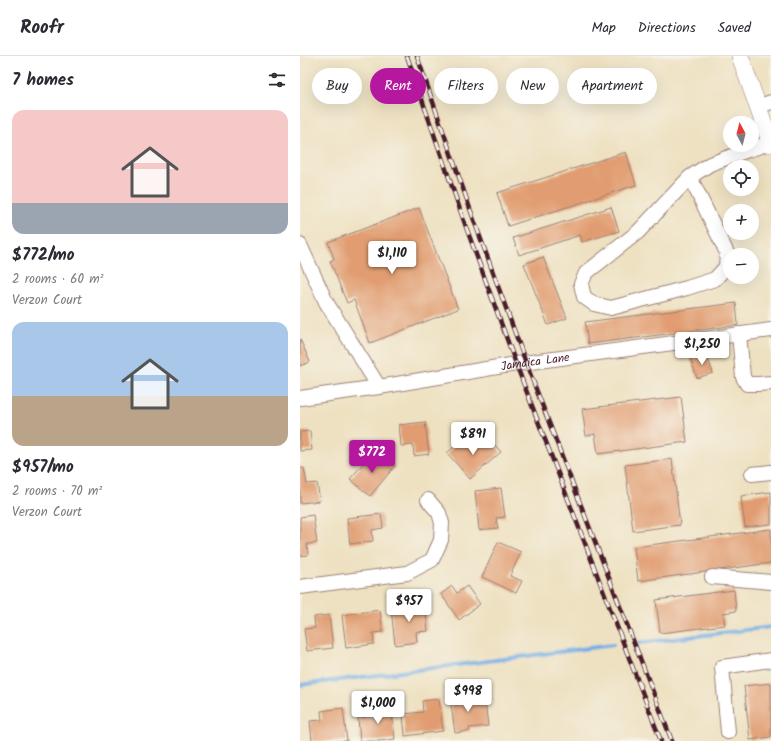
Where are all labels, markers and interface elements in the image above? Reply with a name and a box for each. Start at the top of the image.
text: Roofr [20,13,64,43]
text: Map [591,17,616,39]
text: Directions [638,17,696,39]
text: Saved [718,17,751,39]
text: 7 homes [12,67,74,94]
chip: Buy [312,68,362,104]
chip: Rent [370,68,426,104]
chip: Filters [434,68,498,104]
chip: New [506,68,559,104]
chip: Apartment [567,68,657,104]
icon: filters [266,69,288,91]
north arrow [723,116,759,152]
map controls [723,116,759,284]
icon: home [114,136,186,208]
button: locate [723,160,759,196]
button: + [723,204,759,240]
pin: $1,110 [359,241,425,275]
text: $772/mo [12,242,75,269]
text: $1,110 [377,243,407,264]
button: − [723,248,759,284]
text: 2 rooms · 60 m² [12,269,104,290]
text: Verzon Court [12,290,82,311]
pin: $1,250 [669,332,735,366]
text: $1,250 [684,334,720,355]
icon: home [114,348,186,420]
street label: Jamaica Lane [499,348,571,376]
pin: $891 [449,422,497,456]
text: $891 [460,424,486,445]
pin: $772 [348,440,396,474]
text: $772 [358,442,386,463]
text: $957/mo [12,454,74,481]
text: 2 rooms · 70 m² [12,481,102,502]
text: Verzon Court [12,502,82,523]
pin: $957 [385,589,433,623]
text: $957 [396,591,423,612]
pin: $998 [444,679,492,713]
text: $998 [454,681,482,702]
pin: $1,000 [345,691,411,725]
text: $1,000 [360,693,396,714]

